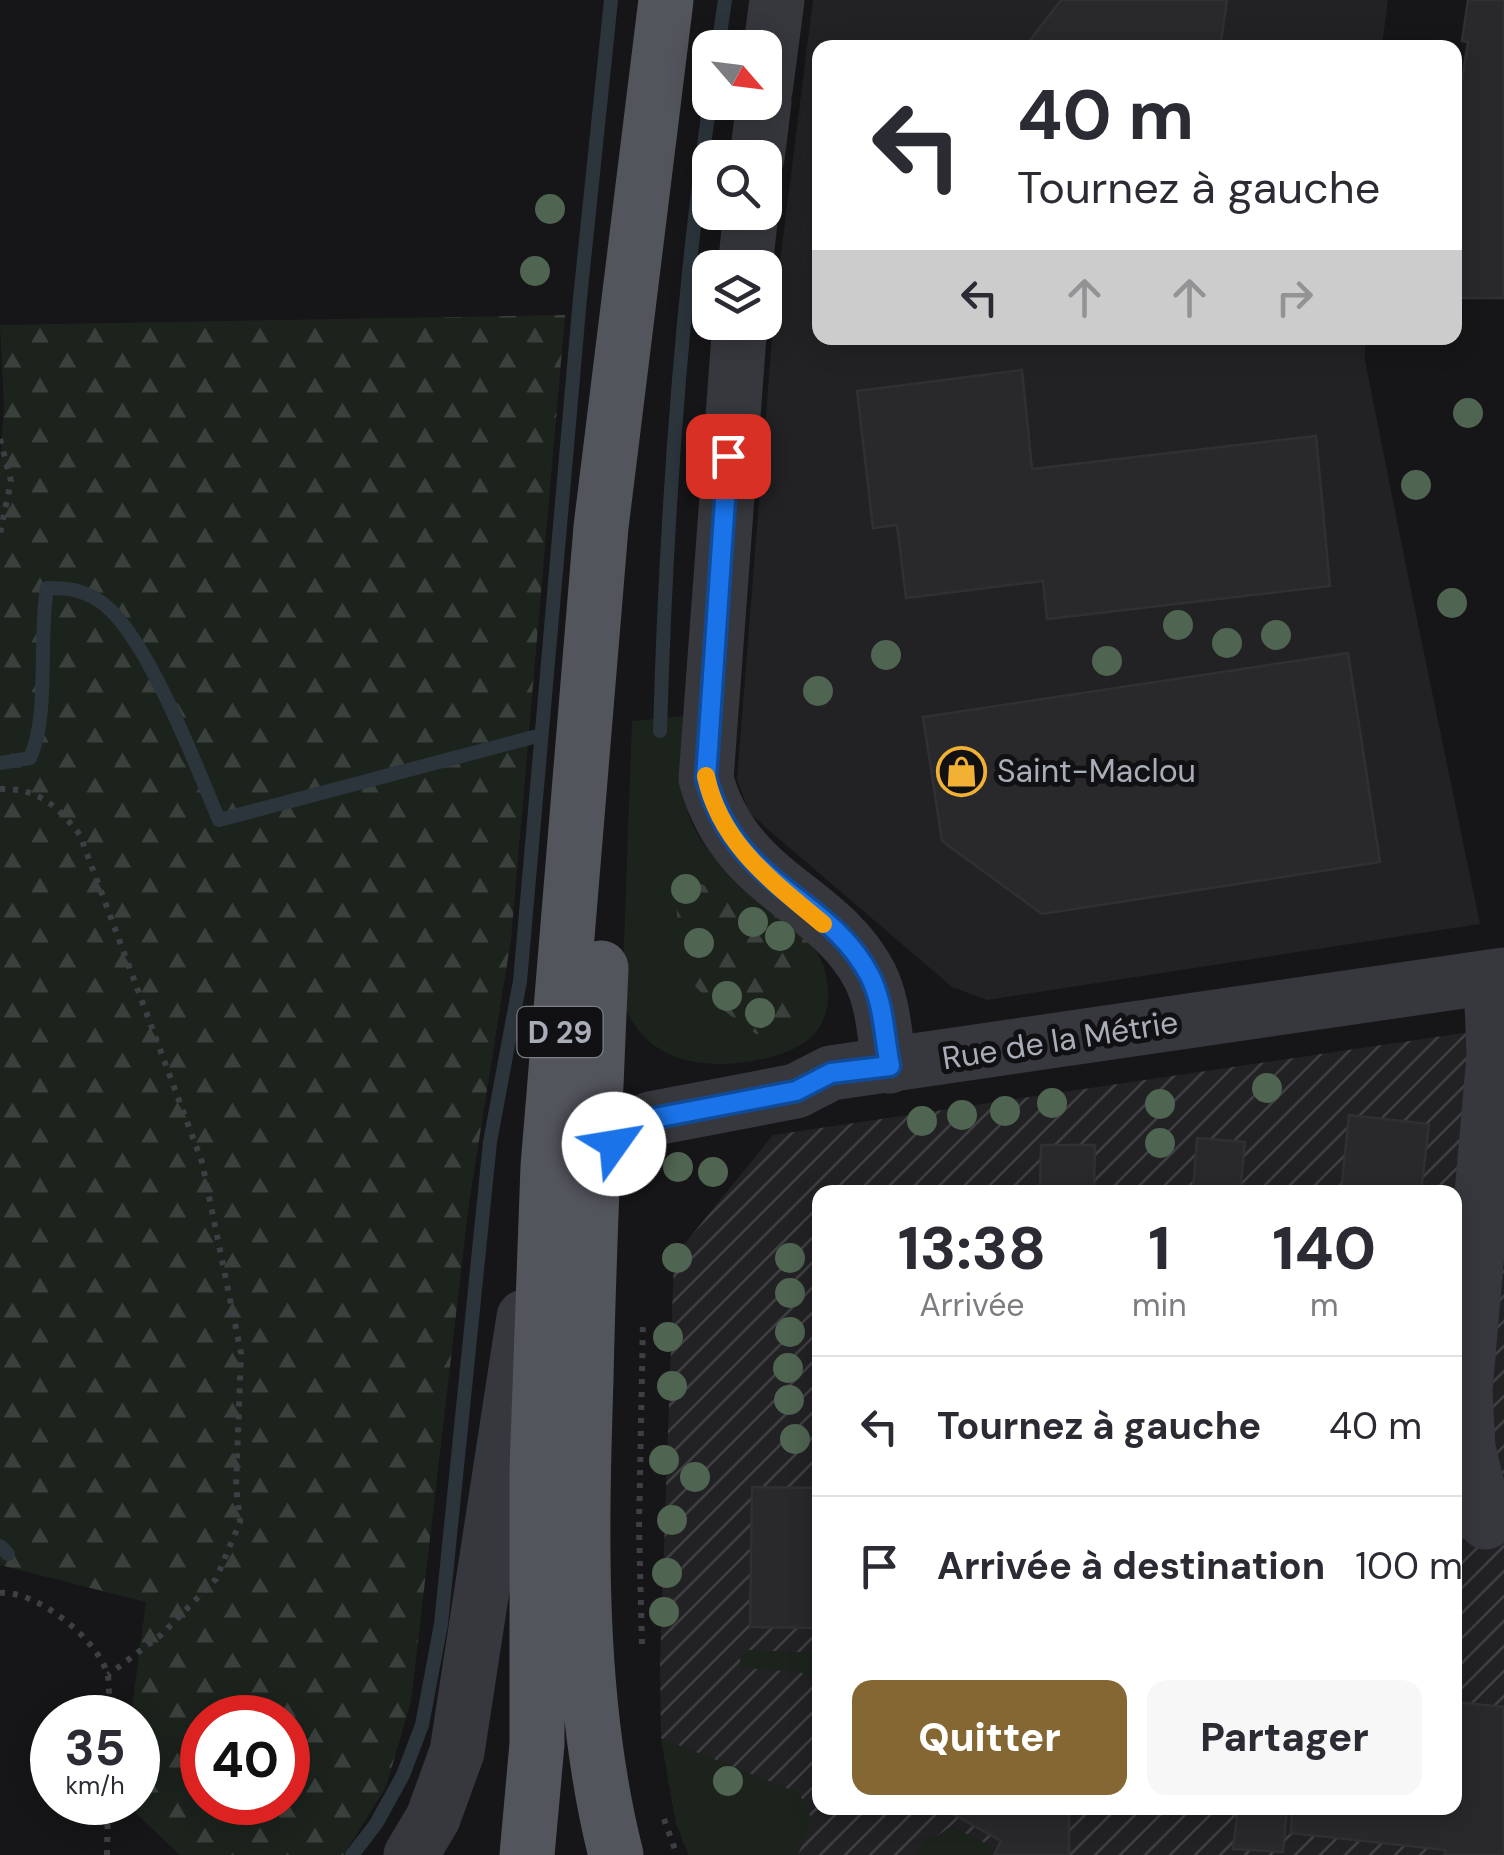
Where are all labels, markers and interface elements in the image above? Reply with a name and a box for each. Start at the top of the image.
north arrow [692,30,782,120]
map controls [692,30,782,340]
text: 40 m [1017,70,1194,161]
icon: left [852,80,982,210]
button: search [692,140,782,230]
text: Tournez à gauche [1017,158,1380,217]
button: layers [692,250,782,340]
icon: left [952,270,1007,325]
icon: ahead [1057,270,1112,325]
icon: ahead [1162,270,1217,325]
icon: right [1267,270,1322,325]
pin [686,414,771,499]
icon: arrive [701,429,756,484]
shop icon: Saint-Maclou [936,745,988,797]
place label: Saint-Maclou [997,750,1196,792]
street label: Rue de la Métrie [939,1001,1181,1079]
road number: D 29 [518,1007,602,1057]
position arrow [562,1092,666,1196]
text: 13:38 [898,1209,1046,1288]
text: 1 [1148,1209,1170,1288]
text: 140 [1272,1209,1376,1288]
text: Arrivée [919,1284,1024,1326]
text: min [1132,1284,1187,1326]
text: m [1310,1284,1338,1326]
icon: left [852,1399,907,1454]
text: Tournez à gauche [937,1401,1261,1451]
text: 40 m [1329,1401,1422,1451]
icon: arrive [852,1539,907,1594]
text: Arrivée à destination [937,1541,1325,1591]
text: 100 m [1355,1541,1463,1591]
button: Quitter [852,1680,1127,1795]
button: Partager [1147,1680,1422,1795]
speed limit sign: 40 [180,1695,310,1825]
text: 35 [64,1715,126,1781]
text: km/h [65,1769,125,1802]

